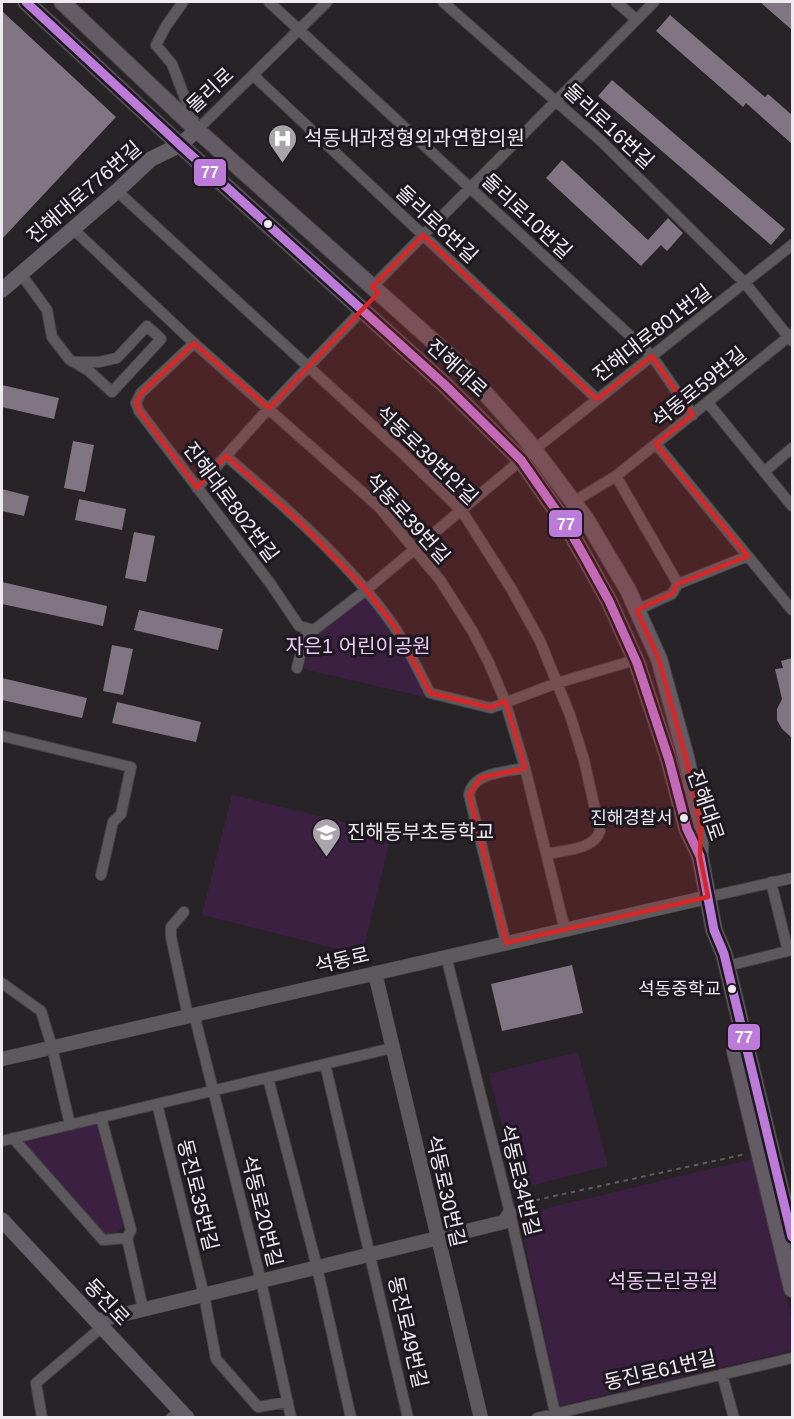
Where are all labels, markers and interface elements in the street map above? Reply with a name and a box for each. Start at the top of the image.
street label: 돌리로 [182,63,238,117]
street label: 돌리로16번길 [560,79,658,173]
hospital icon: 석동내과정형외과연합의원 [267,122,299,164]
place label: 석동내과정형외과연합의원 [304,127,525,149]
street label: 진해대로776번길 [23,137,145,247]
line badge: 77 [193,158,227,187]
text: 77 [201,164,219,181]
street label: 돌리로10번길 [478,169,576,263]
street label: 돌리로6번길 [392,181,482,267]
unlabelled marker [262,218,274,230]
street label: 진해대로801번길 [589,280,715,386]
street label: 진해대로 [423,335,491,401]
street label: 석동로59번길 [648,343,750,431]
street label: 석동로39번안길 [372,401,482,509]
street label: 진해대로802번길 [179,438,283,566]
street label: 석동로39번길 [362,468,454,568]
line badge: 77 [548,509,583,538]
text: 77 [557,516,575,533]
park label: 자은1 어린이공원 [285,635,431,657]
street label: 진해대로 [684,767,728,843]
place label: 진해경찰서 [590,808,673,828]
marker: 진해경찰서 [678,812,690,824]
school or university icon: 진해동부초등학교 [310,816,342,858]
place label: 진해동부초등학교 [347,821,494,843]
street label: 석동로 [313,943,371,977]
place label: 석동중학교 [638,979,721,999]
marker: 석동중학교 [726,983,738,995]
line badge: 77 [727,1023,761,1051]
text: 77 [735,1029,753,1046]
street label: 석동로34번길 [496,1122,544,1238]
street label: 석동로30번길 [422,1133,470,1249]
street label: 동진로35번길 [174,1137,222,1253]
street label: 석동로20번길 [238,1153,286,1269]
park label: 석동근린공원 [608,1270,718,1292]
street label: 동진로 [80,1274,134,1330]
street label: 동진로49번길 [384,1274,432,1390]
street label: 동진로61번길 [602,1346,718,1394]

